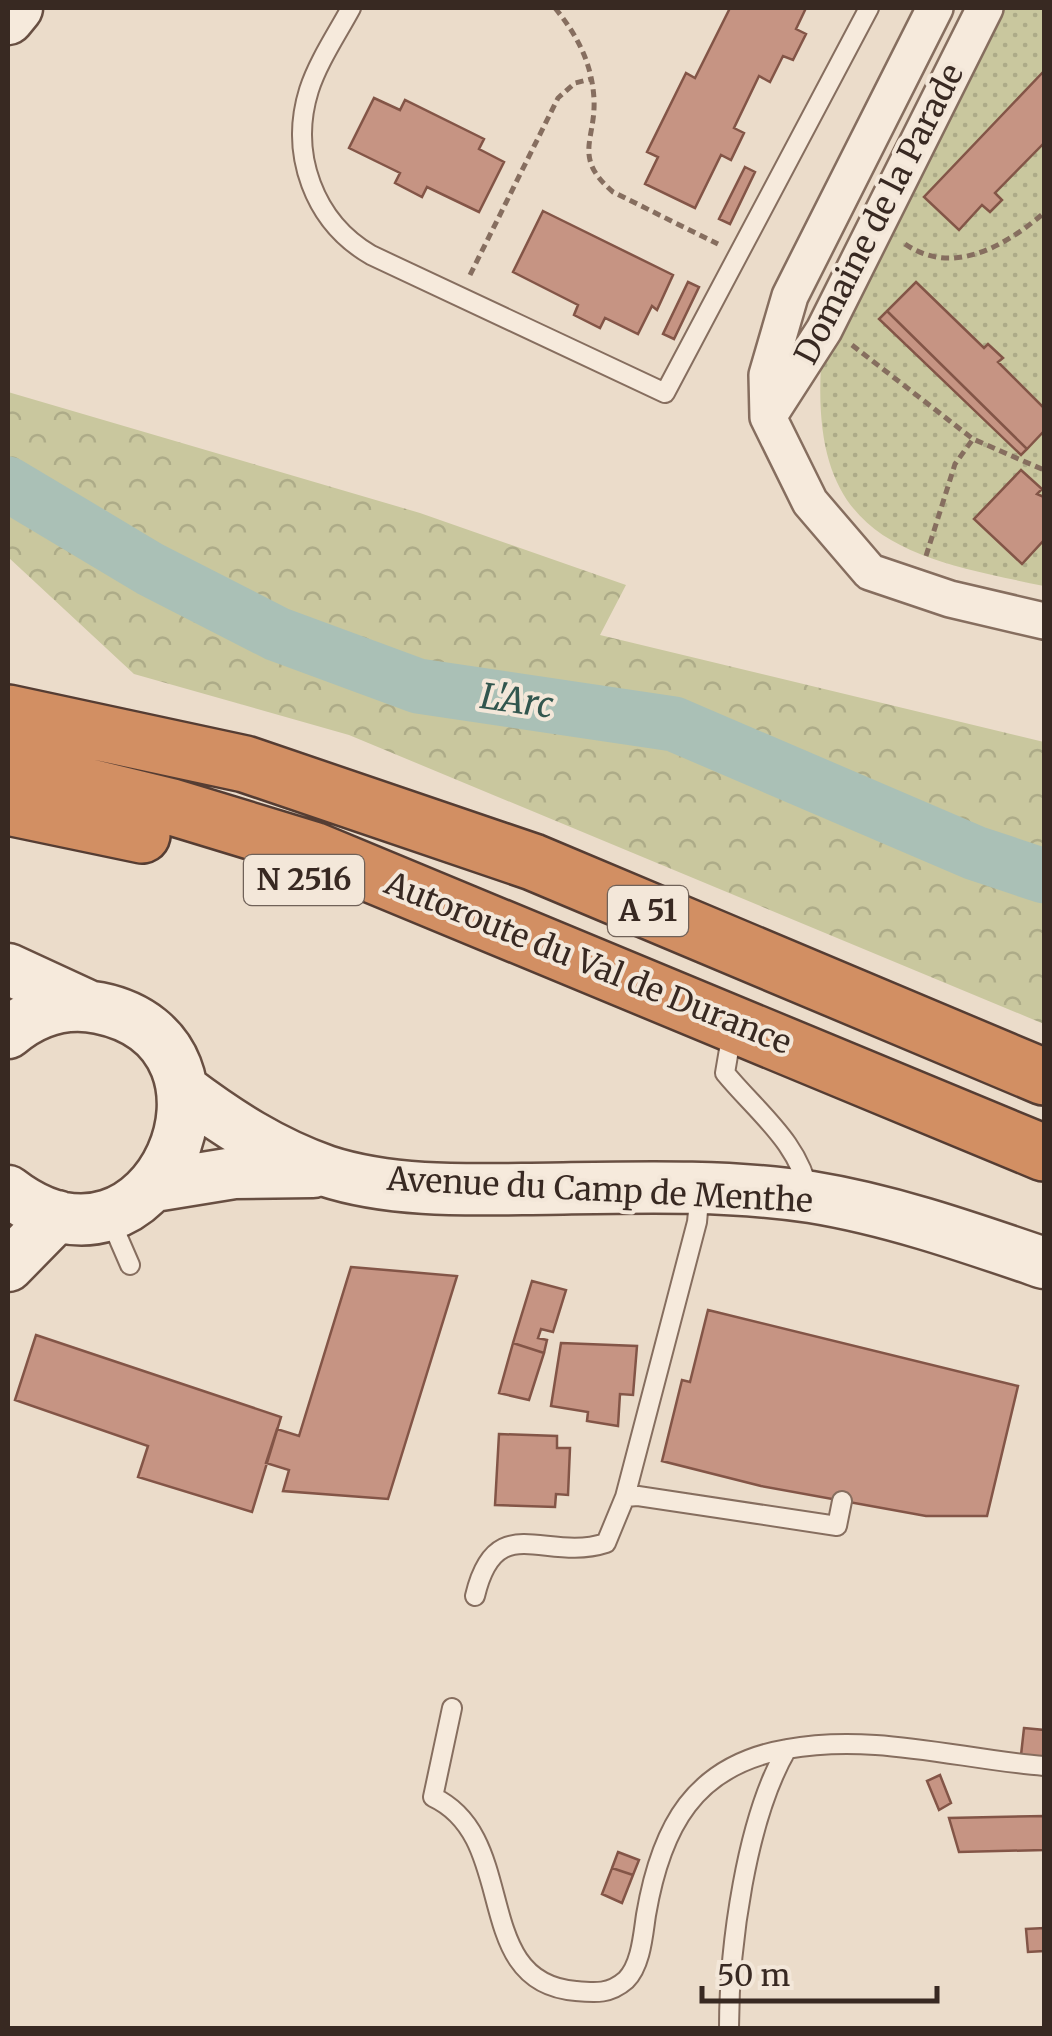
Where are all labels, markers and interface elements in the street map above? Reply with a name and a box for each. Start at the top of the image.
street label: Domaine de la Parade [786,57,972,371]
water label: L'Arc [478,674,556,728]
road number: N 2516 [244,855,364,905]
street label: Autoroute du Val de Durance [378,863,797,1063]
road number: A 51 [608,886,688,936]
street label: Avenue du Camp de Menthe [385,1159,814,1221]
scale bar [702,1941,937,2003]
text: 50 m [717,1956,790,1994]

